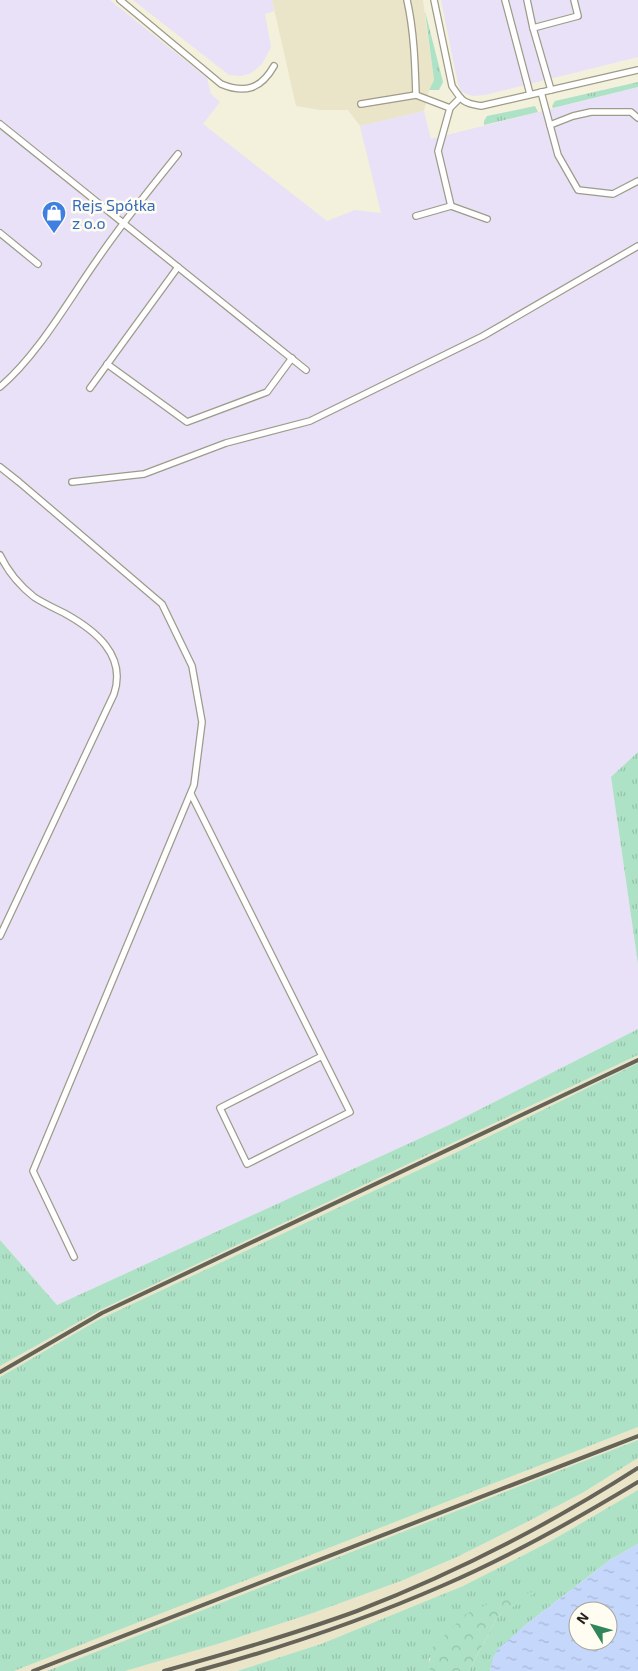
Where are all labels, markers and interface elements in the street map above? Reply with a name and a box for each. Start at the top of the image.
place label: Rejs Spółka z o.o [72,195,156,232]
shop icon: Rejs Spółka z o.o [41,200,67,234]
north arrow [568,1601,618,1651]
text: N [572,1609,592,1627]

